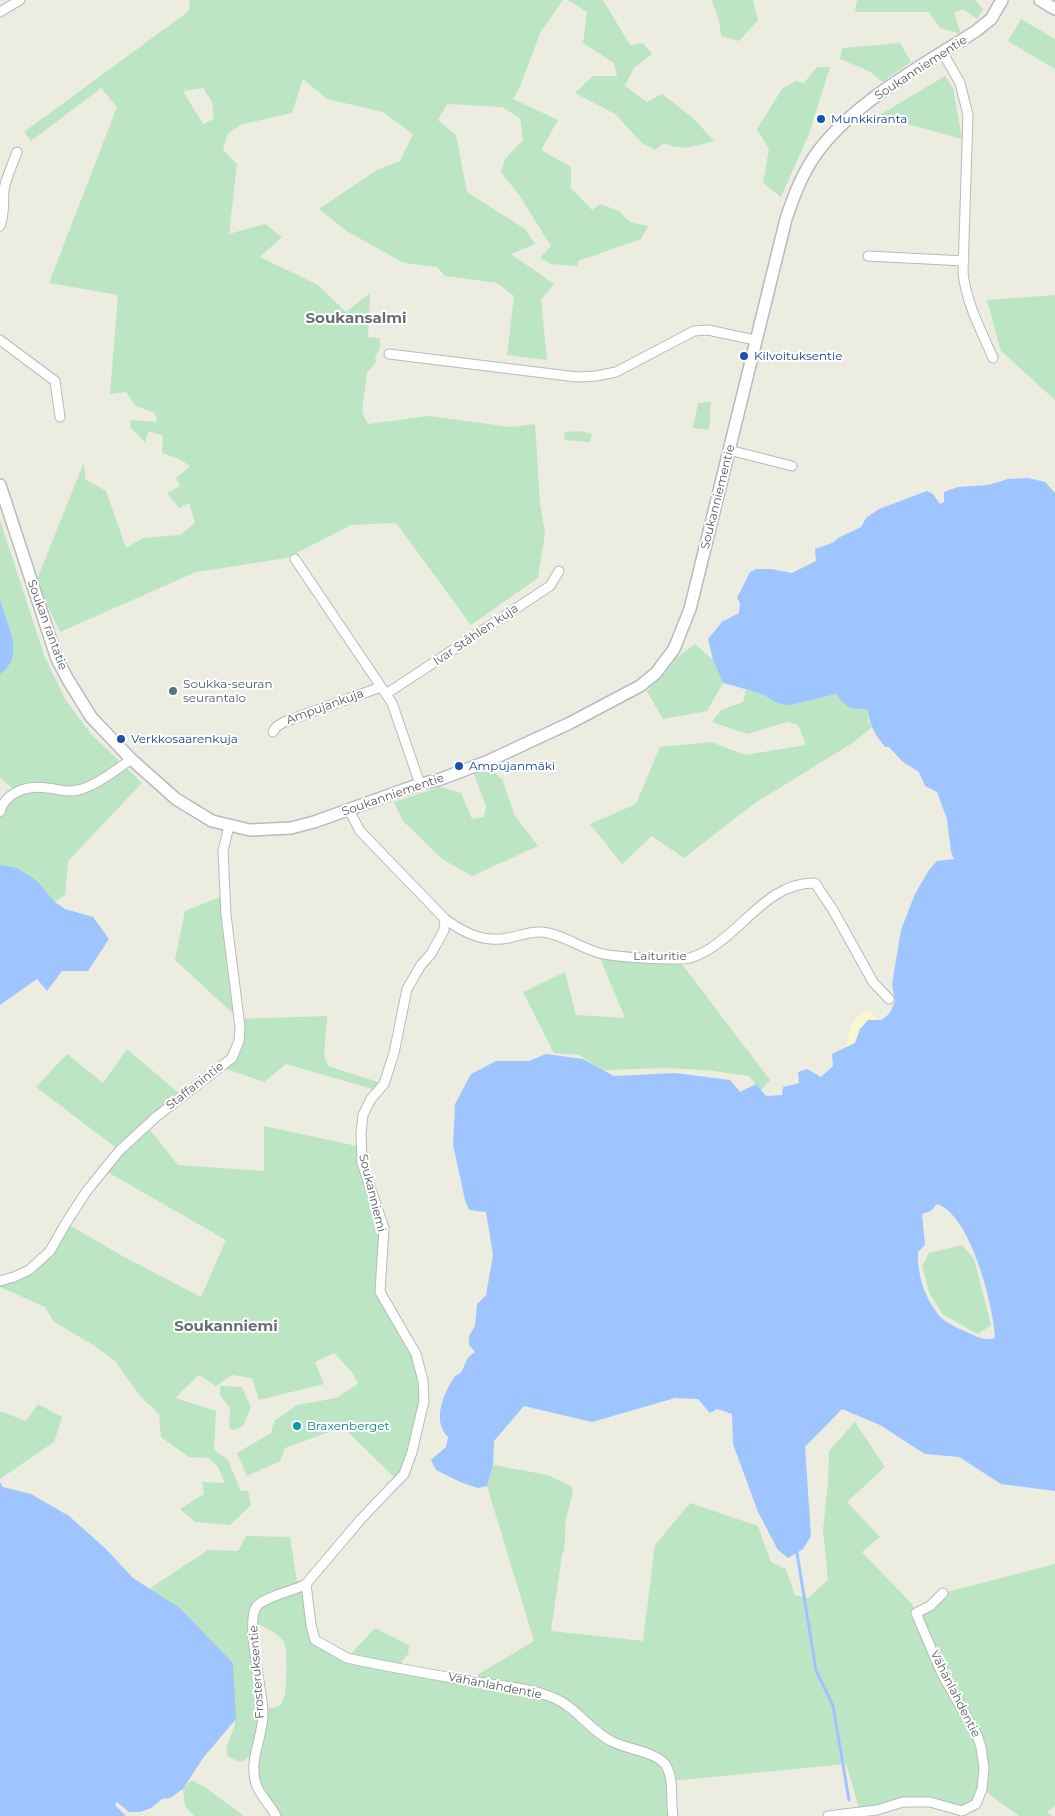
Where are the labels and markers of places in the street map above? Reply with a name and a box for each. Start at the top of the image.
place label: Munkkiranta [831,112,907,126]
marker: Munkkiranta [815,113,827,125]
place label: Kilvoituksentie [754,349,842,363]
marker: Kilvoituksentie [738,350,750,362]
place label: Soukka-seuran seurantalo [183,677,273,705]
marker: Soukka-seuran seurantalo [167,685,179,697]
place label: Verkkosaarenkuja [131,732,238,746]
marker: Verkkosaarenkuja [115,733,127,745]
place label: Ampujanmäki [469,759,555,773]
marker: Ampujanmäki [453,760,465,772]
place label: Braxenberget [307,1419,389,1433]
marker: Braxenberget [291,1420,303,1432]

